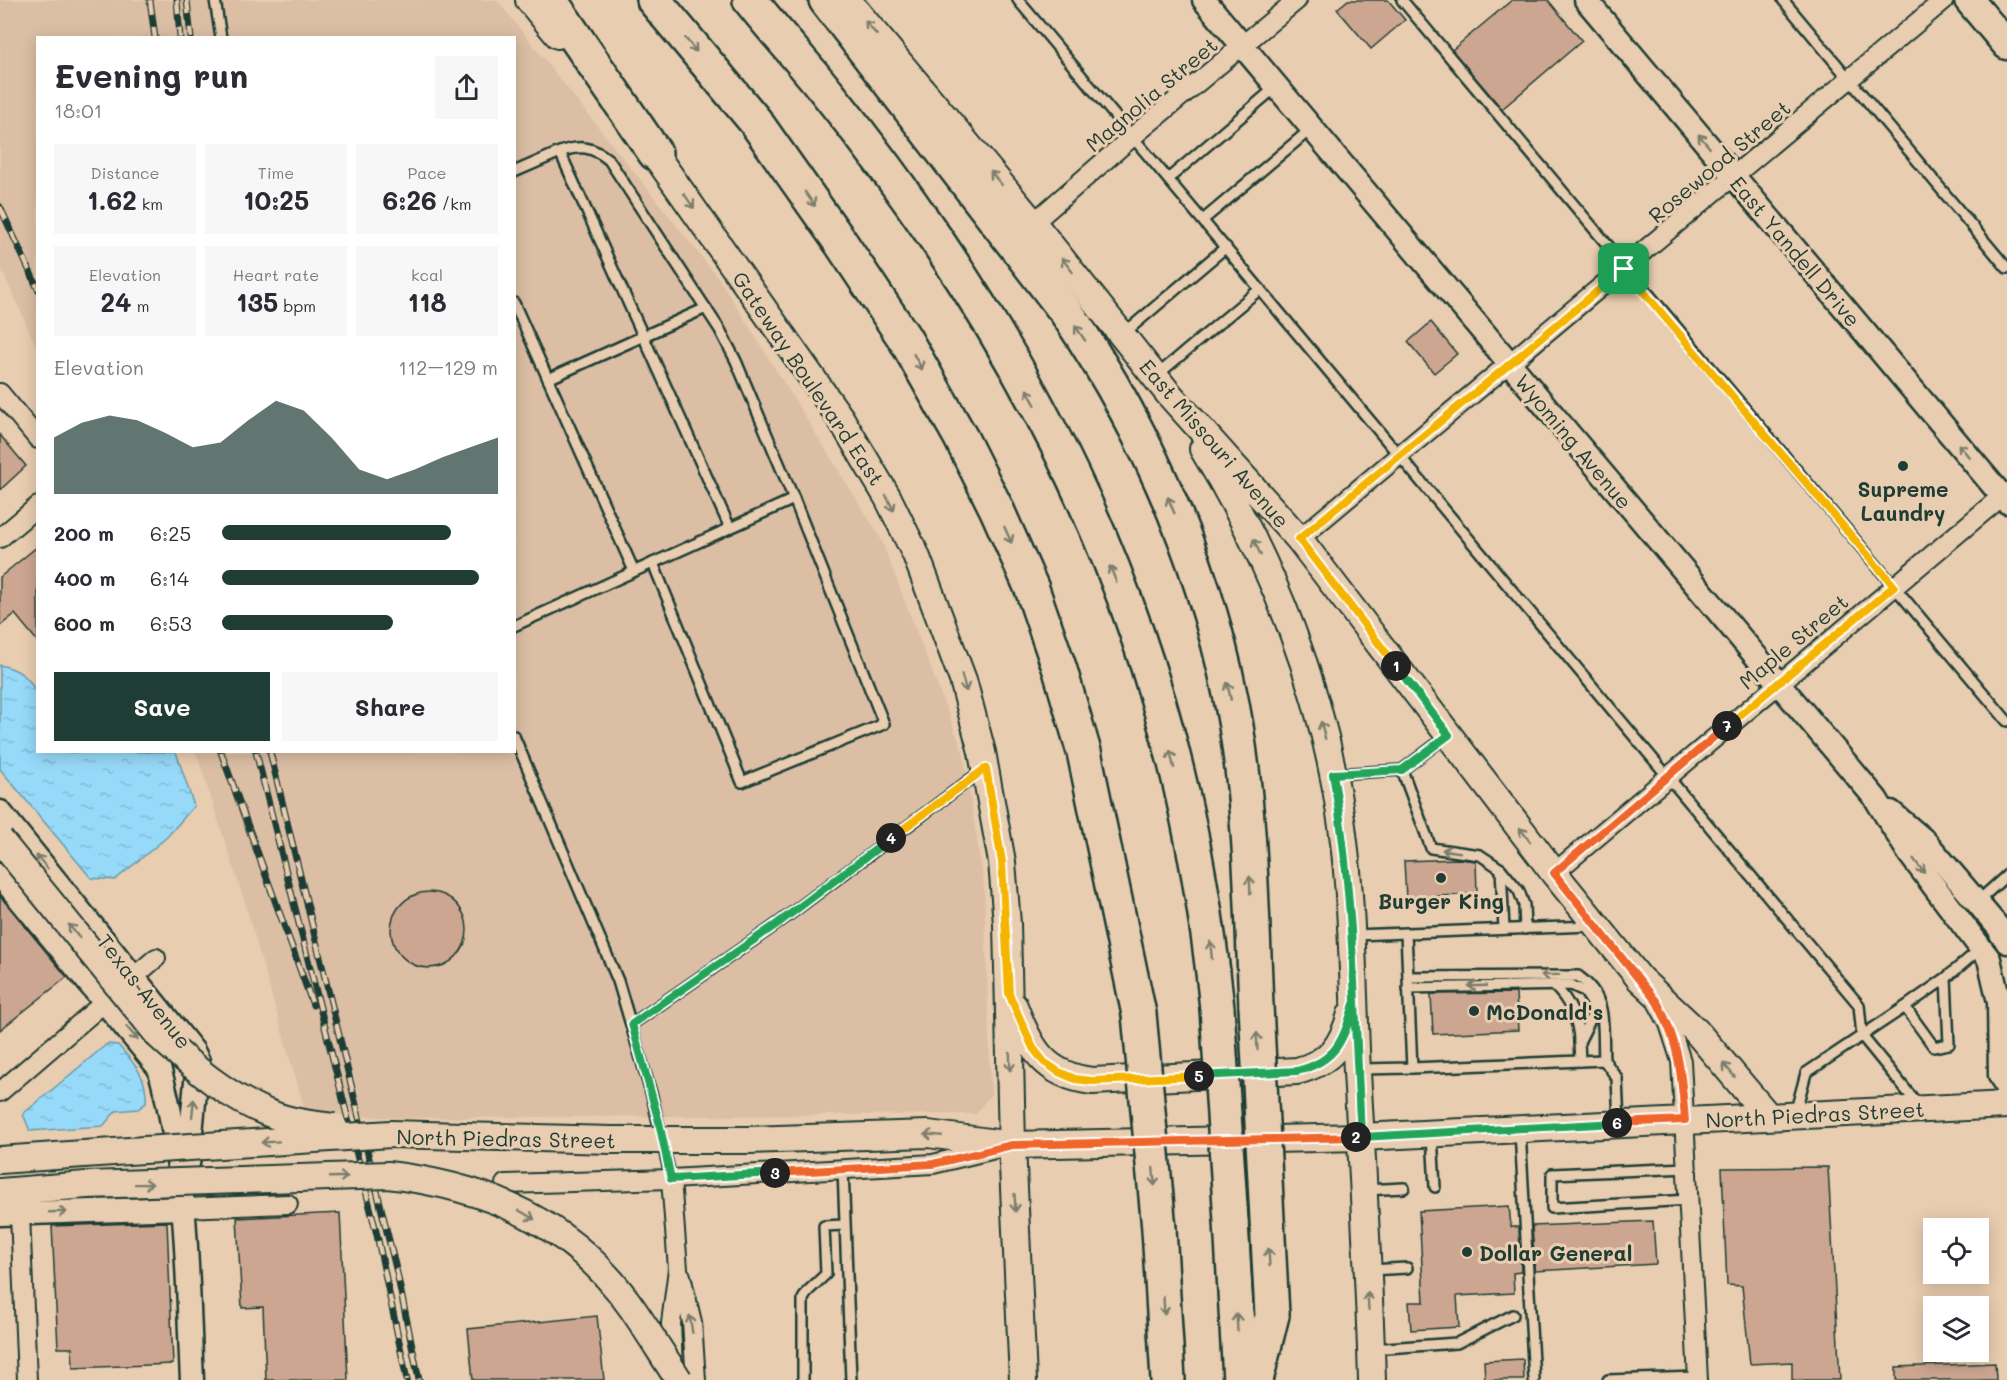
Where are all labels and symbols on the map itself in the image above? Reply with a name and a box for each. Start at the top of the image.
one-way arrow [864,20,877,36]
street label: Magnolia Street [1079,31,1223,157]
one-way arrow [685,37,698,53]
street label: Rosewood Street [1642,94,1796,228]
one-way arrow [1697,134,1711,149]
one-way arrow [989,170,1002,186]
street label: East Yandell Drive [1725,170,1867,332]
one-way arrow [804,191,817,207]
one-way arrow [683,192,695,208]
pin [1598,243,1649,294]
one-way arrow [1060,257,1073,273]
street label: Gateway Boulevard East [727,266,891,490]
one-way arrow [1074,325,1086,342]
one-way arrow [912,353,924,370]
street label: East Missouri Avenue [1134,353,1296,533]
street label: Wyoming Avenue [1510,368,1638,514]
one-way arrow [1025,389,1037,406]
one-way arrow [1958,443,1971,459]
marker: Supreme Laundry [1896,459,1910,473]
place label: Supreme Laundry [1857,475,1949,527]
one-way arrow [885,493,896,511]
one-way arrow [1165,496,1176,515]
one-way arrow [1002,525,1014,543]
one-way arrow [1250,539,1262,557]
one-way arrow [1107,565,1118,583]
street label: Maple Street [1733,587,1853,695]
pin: 1 [1381,651,1411,681]
one-way arrow [959,673,970,692]
one-way arrow [1223,682,1234,701]
pin: 7 [1712,711,1742,741]
one-way arrow [1316,721,1328,740]
one-way arrow [1166,750,1178,769]
pin: 4 [876,823,906,853]
one-way arrow [1519,827,1532,843]
one-way arrow [1442,845,1462,856]
one-way arrow [35,854,48,870]
one-way arrow [1912,858,1925,874]
marker: Burger King [1434,871,1448,885]
one-way arrow [1245,875,1256,895]
place label: Burger King [1378,887,1504,914]
one-way arrow [68,923,81,939]
street label: Texas Avenue [92,928,198,1054]
one-way arrow [1205,941,1216,961]
one-way arrow [1540,969,1560,980]
one-way arrow [1467,981,1487,992]
place label: McDonald's [1486,998,1603,1025]
marker: McDonald's [1467,1004,1481,1018]
one-way arrow [125,1025,139,1040]
one-way arrow [1252,1032,1263,1052]
one-way arrow [1005,1052,1016,1072]
pin: 5 [1184,1061,1214,1091]
one-way arrow [1723,1063,1736,1079]
street label: North Piedras Street [1705,1095,1925,1133]
one-way arrow [188,1098,199,1118]
pin: 6 [1602,1108,1632,1138]
pin: 2 [1341,1122,1371,1152]
street label: North Piedras Street [396,1123,616,1153]
one-way arrow [924,1130,944,1141]
one-way arrow [260,1136,280,1147]
pin: 3 [760,1158,790,1188]
one-way arrow [1149,1167,1160,1187]
one-way arrow [329,1171,349,1182]
one-way arrow [134,1178,154,1189]
one-way arrow [1009,1193,1020,1213]
one-way arrow [48,1207,68,1218]
one-way arrow [518,1209,535,1221]
place label: Dollar General [1479,1239,1632,1266]
marker: Dollar General [1460,1245,1474,1259]
one-way arrow [1263,1248,1274,1267]
one-way arrow [1363,1291,1374,1311]
one-way arrow [1158,1295,1169,1315]
one-way arrow [1231,1312,1242,1332]
one-way arrow [686,1314,697,1334]

